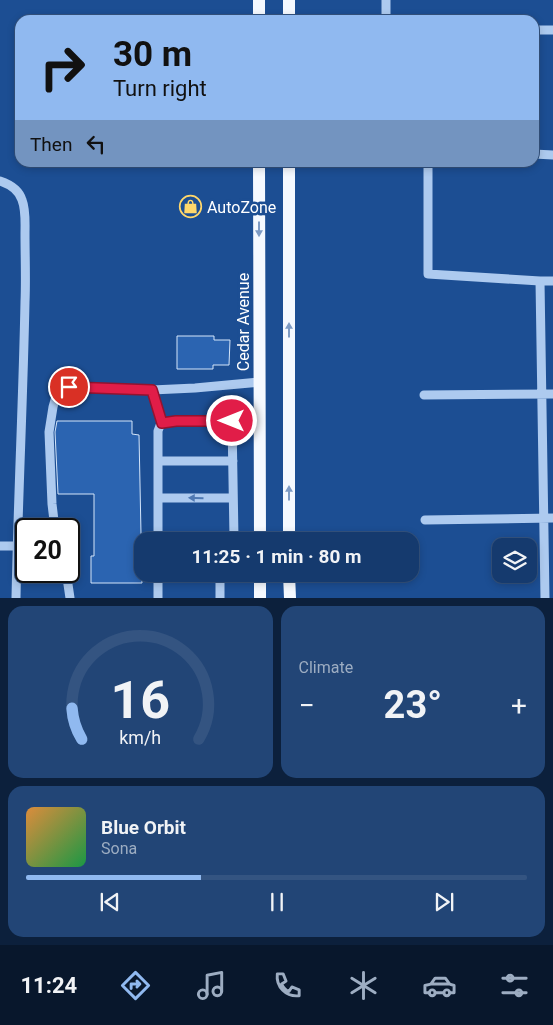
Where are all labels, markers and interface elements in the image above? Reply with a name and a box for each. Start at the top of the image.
text: 30 m [113,34,192,75]
icon: right [30,35,95,100]
text: Turn right [113,76,207,101]
icon: left [82,130,110,158]
text: Then [30,133,72,156]
shop icon: AutoZone [179,195,203,219]
place label: AutoZone [207,198,276,217]
one-way arrow [255,221,263,237]
street label: Cedar Avenue [234,273,253,371]
one-way arrow [285,322,293,338]
pin [48,366,90,408]
icon: arrive [55,373,83,401]
position arrow [205,394,257,446]
one-way arrow [285,484,293,500]
one-way arrow [188,494,204,502]
speed limit sign: 20 [15,518,80,583]
map controls [492,538,537,583]
button: layers [492,538,537,583]
text: 11:25 · 1 min · 80 m [191,545,362,568]
text: Climate [299,658,353,677]
text: 16 [110,670,170,731]
text: 23° [384,683,442,727]
text: − [299,689,315,722]
text: + [511,689,527,722]
text: km/h [119,727,161,748]
text: Blue Orbit [101,816,186,839]
text: Sona [101,839,137,858]
icon: previous [96,888,124,916]
icon: pause [263,888,291,916]
icon: next [430,888,458,916]
icon: directions [118,968,153,1003]
icon: music [194,968,229,1003]
icon: phone [270,968,305,1003]
icon: climate [346,968,381,1003]
icon: car [422,968,457,1003]
icon: filters [497,968,532,1003]
text: 11:24 [20,973,77,998]

